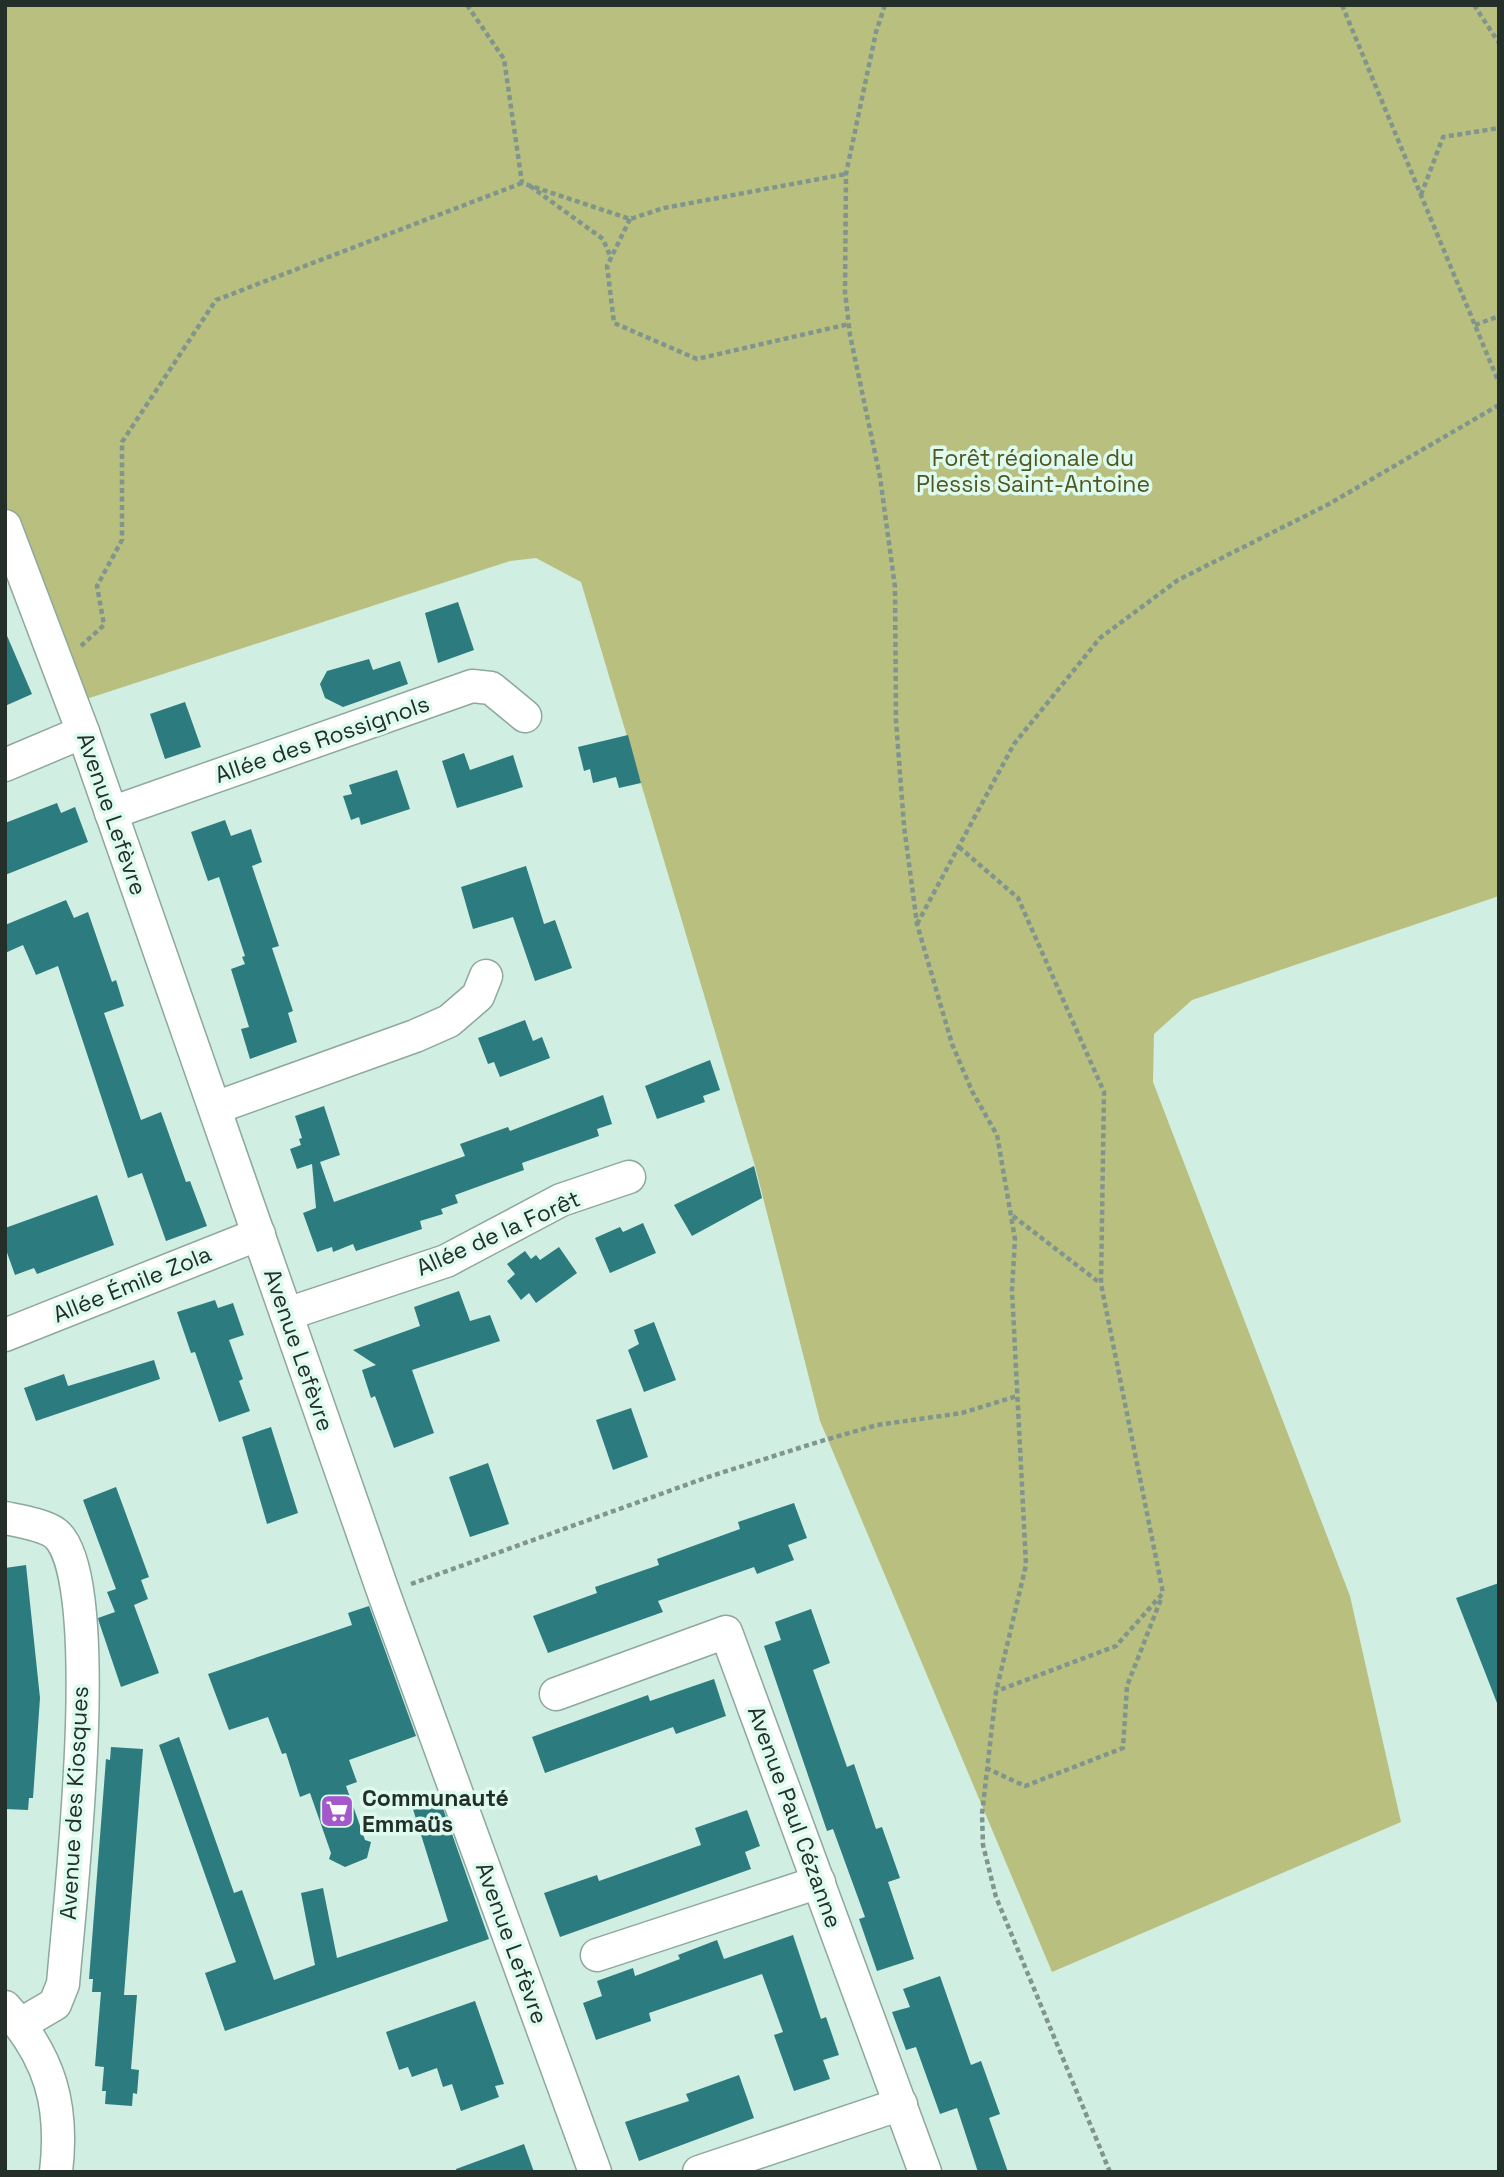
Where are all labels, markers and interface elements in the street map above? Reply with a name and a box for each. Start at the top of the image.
park label: Forêt régionale du Plessis Saint-Antoine [916,443,1150,499]
street label: Allée des Rossignols [211,688,433,790]
street label: Avenue Lefèvre [70,729,154,899]
street label: Allée de la Forêt [411,1183,585,1283]
street label: Allée Émile Zola [48,1239,216,1329]
street label: Avenue Lefèvre [257,1265,341,1435]
street label: Avenue des Kiosques [53,1685,95,1921]
street label: Avenue Paul Cézanne [741,1702,849,1932]
place label: Communauté Emmaüs [362,1783,509,1839]
supermarket icon: Communauté Emmaüs [318,1792,356,1830]
street label: Avenue Lefèvre [469,1858,555,2028]

